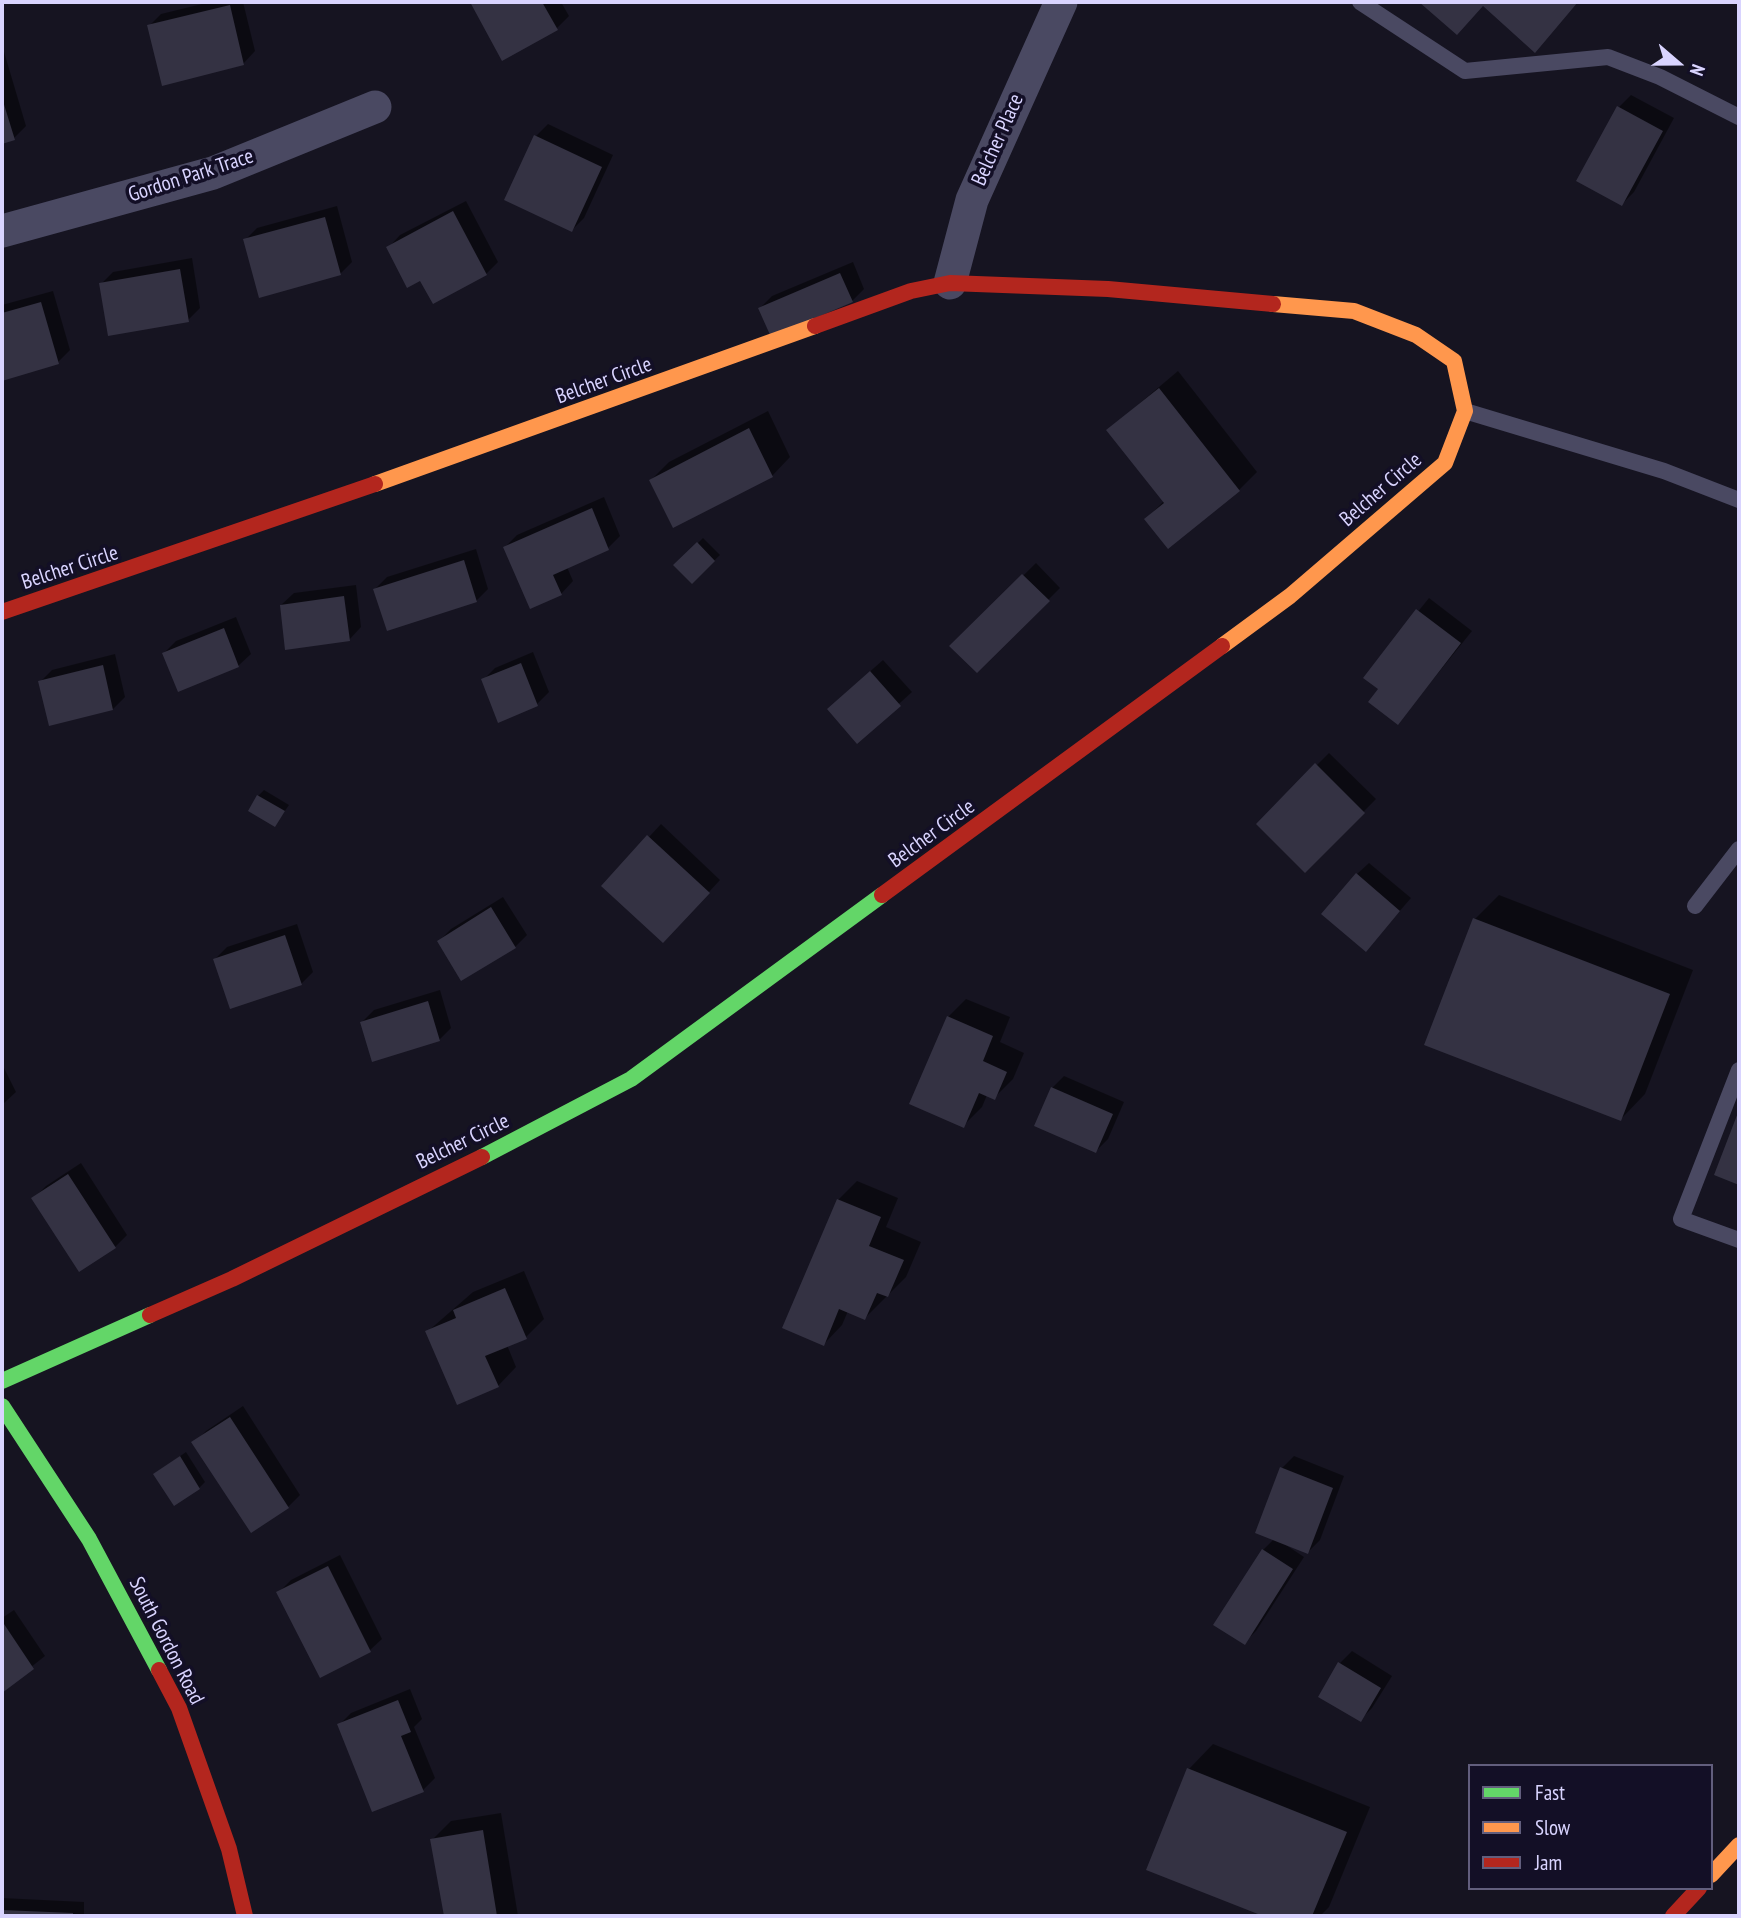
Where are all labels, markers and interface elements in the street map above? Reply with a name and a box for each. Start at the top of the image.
north arrow [1643,28,1713,98]
text: N [1685,61,1711,79]
street label: Belcher Place [967,90,1029,190]
street label: Gordon Park Trace [125,144,257,208]
street label: Belcher Circle [553,352,655,410]
street label: Belcher Circle [1335,448,1427,532]
street label: Belcher Circle [19,541,121,595]
street label: Belcher Circle [884,794,980,874]
street label: Belcher Circle [413,1109,513,1175]
street label: South Gordon Road [123,1573,209,1709]
legend [1468,1764,1713,1890]
text: Fast [1535,1779,1565,1806]
text: Slow [1535,1814,1570,1841]
text: Jam [1535,1849,1562,1876]

